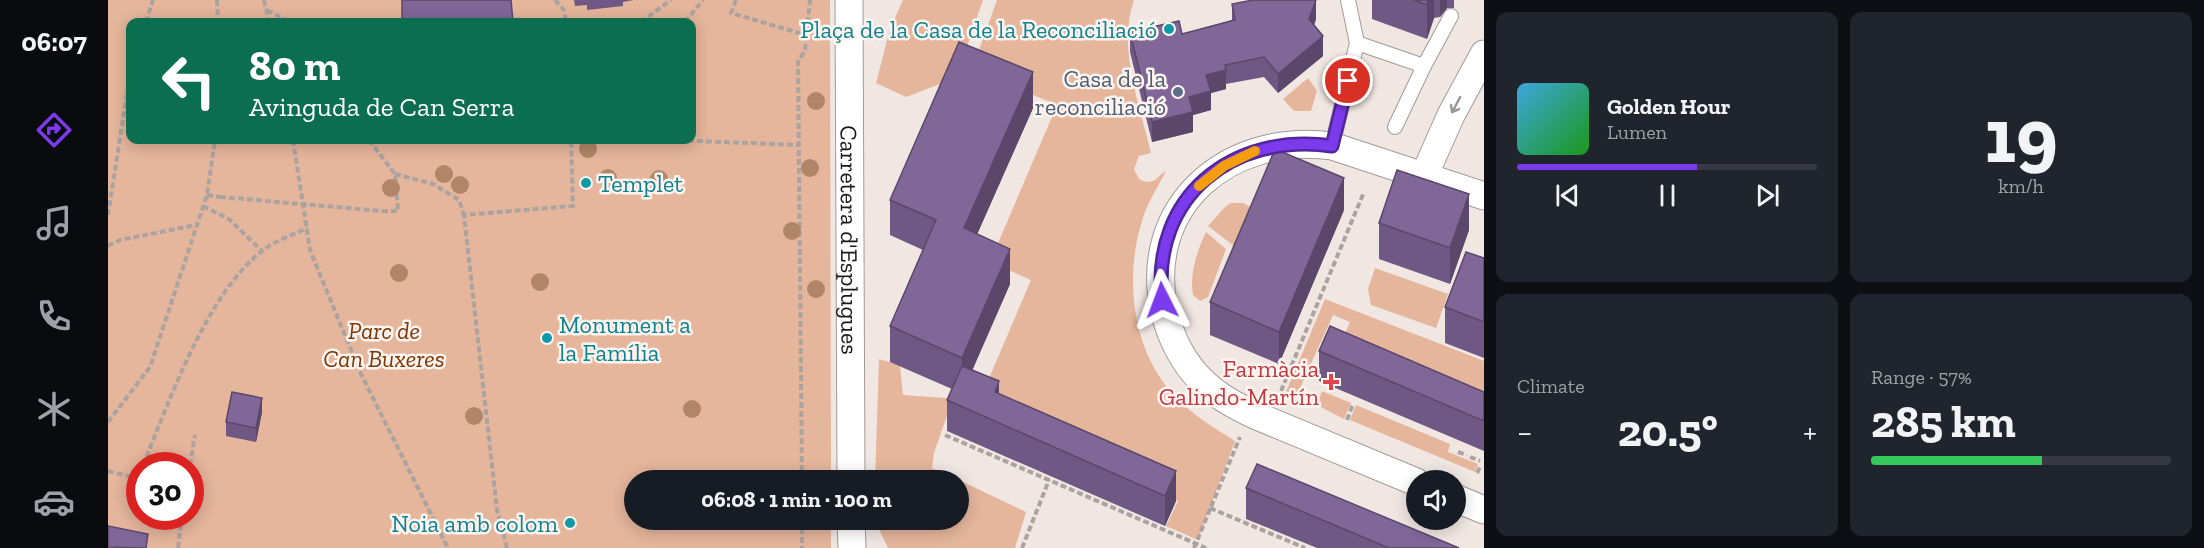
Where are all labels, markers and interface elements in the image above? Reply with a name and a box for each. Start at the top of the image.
place label: Plaça de la Casa de la Reconciliació [800,15,1157,44]
marker: Plaça de la Casa de la Reconciliació [1162,22,1176,36]
text: 06:07 [21,26,87,58]
text: 80 m [249,40,340,91]
icon: left [150,42,228,120]
pin [1322,55,1373,106]
place label: Casa de la reconciliació [1035,64,1166,121]
icon: arrive [1331,64,1364,97]
marker: Casa de la reconciliació [1171,85,1185,99]
text: 19 [1984,88,2058,182]
text: Avinguda de Can Serra [249,91,515,123]
text: Golden Hour [1607,93,1731,120]
one-way arrow [1450,96,1462,113]
icon: directions [33,109,75,151]
text: Lumen [1607,120,1667,144]
street label: Carretera d'Esplugues [835,125,865,355]
place label: Templet [598,169,683,198]
text: km/h [1998,174,2044,198]
marker: Templet [579,176,593,190]
icon: previous [1551,179,1584,212]
icon: pause [1651,179,1684,212]
icon: next [1751,179,1784,212]
icon: music [33,202,75,244]
position arrow [1130,268,1194,332]
icon: phone [33,295,75,337]
place label: Monument a la Família [559,310,691,367]
park label: Parc de Can Buxeres [323,316,445,373]
marker: Monument a la Família [540,331,554,345]
place label: Farmàcia Galindo-Martín [1159,354,1319,411]
text: Range · 57% [1871,365,1972,389]
text: Climate [1517,374,1585,398]
marker: Farmàcia Galindo-Martín [1324,375,1338,389]
icon: climate [33,388,75,430]
text: 285 km [1871,395,2016,449]
text: 20.5° [1618,404,1718,458]
text: − [1517,412,1532,451]
text: + [1803,412,1817,451]
speed limit sign: 30 [126,452,204,530]
map controls [1406,470,1466,530]
button: sound [1406,470,1466,530]
icon: car [33,481,75,523]
text: 06:08 · 1 min · 100 m [701,486,892,513]
place label: Noia amb colom [391,509,558,538]
marker: Noia amb colom [563,516,577,530]

